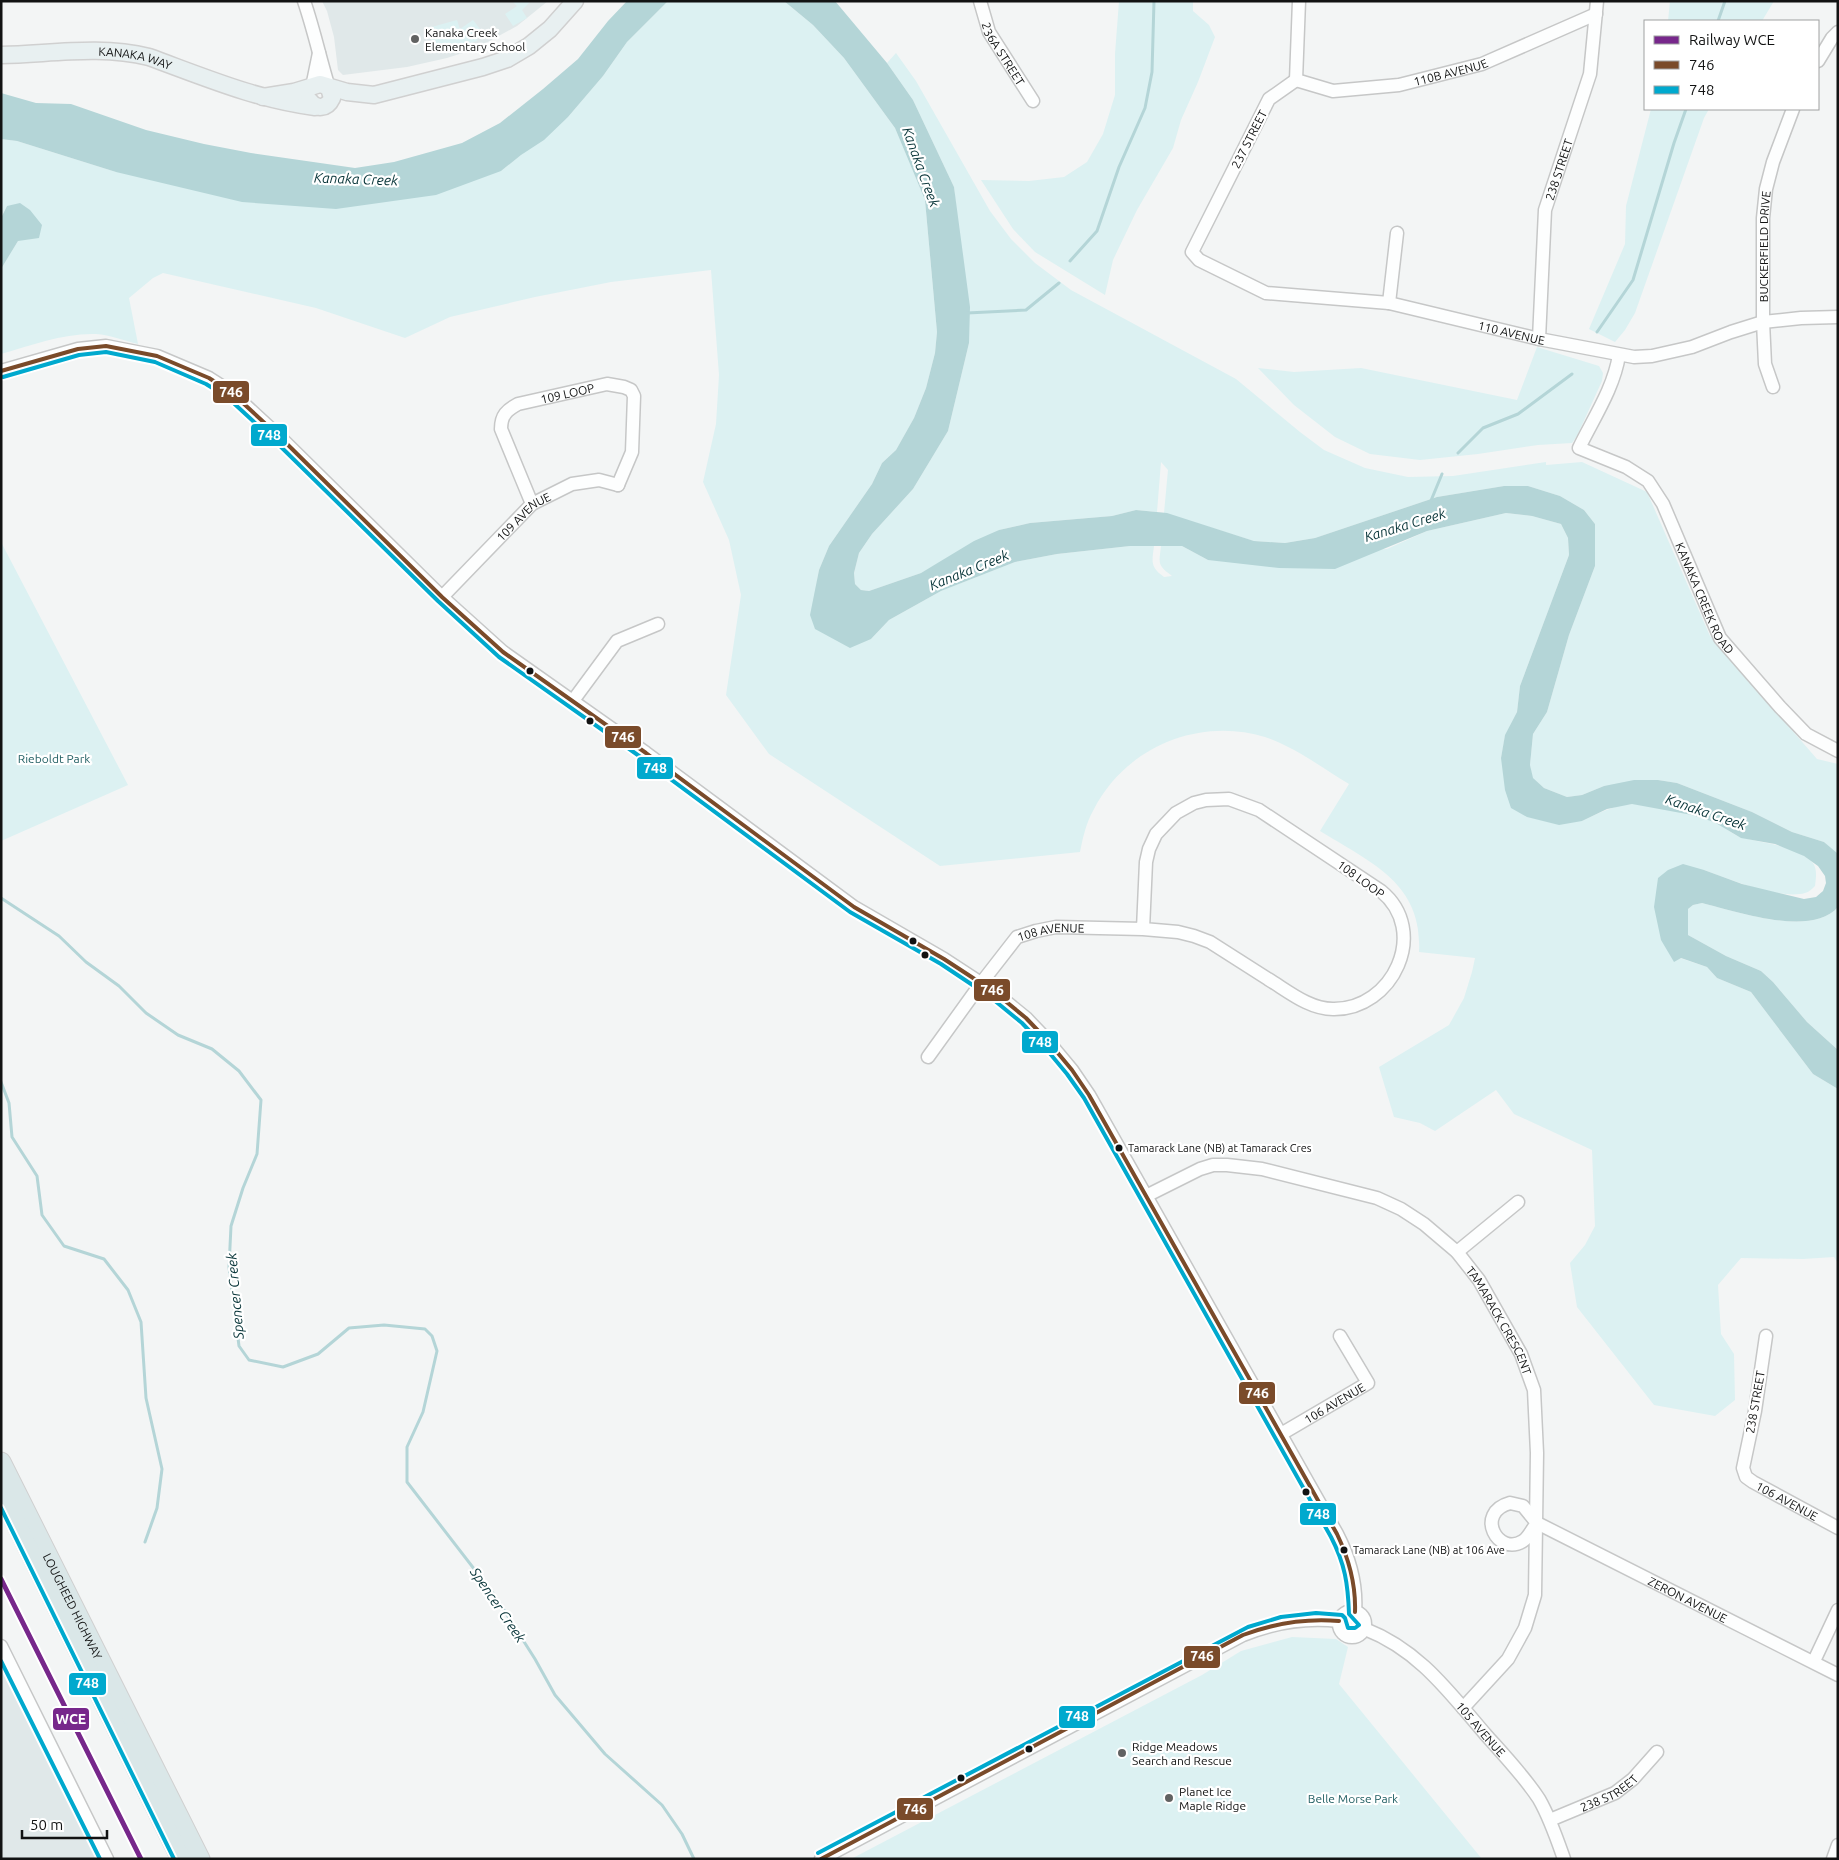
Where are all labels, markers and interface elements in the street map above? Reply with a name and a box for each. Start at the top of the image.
legend [1644,20,1819,110]
street label: 236A STREET [980,21,1028,88]
place label: Kanaka Creek Elementary School [425,26,525,53]
text: Railway WCE [1689,31,1775,48]
marker: Kanaka Creek Elementary School [409,33,421,45]
street label: KANAKA WAY [98,44,174,71]
street label: 110B AVENUE [1412,56,1490,88]
text: 746 [1689,56,1714,73]
text: 748 [1689,81,1714,98]
street label: 237 STREET [1229,107,1269,170]
water label: Kanaka Creek [899,125,943,210]
street label: 238 STREET [1542,137,1575,202]
water label: Kanaka Creek [314,170,399,188]
street label: BUCKERFIELD DRIVE [1757,190,1772,302]
street label: 110 AVENUE [1477,318,1546,347]
line badge: 746 [212,380,250,404]
street label: 109 LOOP [539,381,595,405]
text: 746 [219,384,243,400]
line badge: 748 [250,423,288,447]
text: 748 [257,427,281,443]
street label: 109 AVENUE [494,489,553,543]
water label: Kanaka Creek [1362,505,1448,545]
street label: KANAKA CREEK ROAD [1674,540,1737,656]
water label: Kanaka Creek [927,547,1012,593]
unlabelled marker [525,666,535,676]
unlabelled marker [585,716,595,726]
line badge: 746 [604,725,642,749]
text: 746 [611,729,635,745]
park label: Rieboldt Park [18,752,90,765]
line badge: 748 [636,756,674,780]
text: 748 [643,760,667,776]
water label: Kanaka Creek [1664,791,1749,834]
street label: 108 LOOP [1335,858,1387,900]
street label: 108 AVENUE [1016,920,1085,943]
unlabelled marker [908,936,918,946]
unlabelled marker [920,950,930,960]
line badge: 746 [973,978,1011,1002]
text: 746 [980,982,1004,998]
line badge: 748 [1021,1030,1059,1054]
text: 748 [1028,1034,1052,1050]
place label: Tamarack Lane (NB) at Tamarack Cres [1128,1142,1312,1155]
marker: Tamarack Lane (NB) at Tamarack Cres [1114,1143,1124,1153]
water label: Spencer Creek [223,1251,247,1341]
street label: TAMARACK CRESCENT [1464,1264,1535,1377]
street label: 238 STREET [1743,1369,1767,1434]
street label: 106 AVENUE [1302,1380,1367,1425]
line badge: 746 [1238,1381,1276,1405]
text: 746 [1245,1385,1269,1401]
street label: 106 AVENUE [1754,1479,1820,1523]
unlabelled marker [1301,1487,1311,1497]
line badge: 748 [1299,1502,1337,1526]
text: 748 [1306,1506,1330,1522]
place label: Tamarack Lane (NB) at 106 Ave [1353,1544,1505,1557]
marker: Tamarack Lane (NB) at 106 Ave [1339,1545,1349,1555]
street label: LOUGHEED HIGHWAY [41,1551,105,1661]
water label: Spencer Creek [467,1564,529,1646]
street label: ZERON AVENUE [1646,1574,1730,1625]
line badge: 746 [1183,1645,1221,1669]
text: 746 [1190,1648,1214,1664]
line badge: 748 [68,1672,107,1696]
text: 748 [75,1675,99,1691]
street label: 105 AVENUE [1454,1699,1509,1759]
line badge: 748 [1058,1705,1096,1729]
line badge: WCE [52,1707,90,1731]
text: 748 [1065,1708,1089,1724]
text: WCE [56,1711,86,1727]
place label: Ridge Meadows Search and Rescue [1132,1740,1232,1767]
unlabelled marker [1024,1744,1034,1754]
marker: Ridge Meadows Search and Rescue [1116,1747,1128,1759]
street label: 238 STREET [1578,1772,1640,1813]
unlabelled marker [956,1773,966,1783]
place label: Planet Ice Maple Ridge [1179,1785,1246,1812]
marker: Planet Ice Maple Ridge [1163,1792,1175,1804]
park label: Belle Morse Park [1308,1792,1398,1805]
line badge: 746 [896,1797,934,1821]
text: 746 [903,1801,927,1817]
scale bar [22,1808,108,1840]
text: 50 m [30,1816,63,1833]

